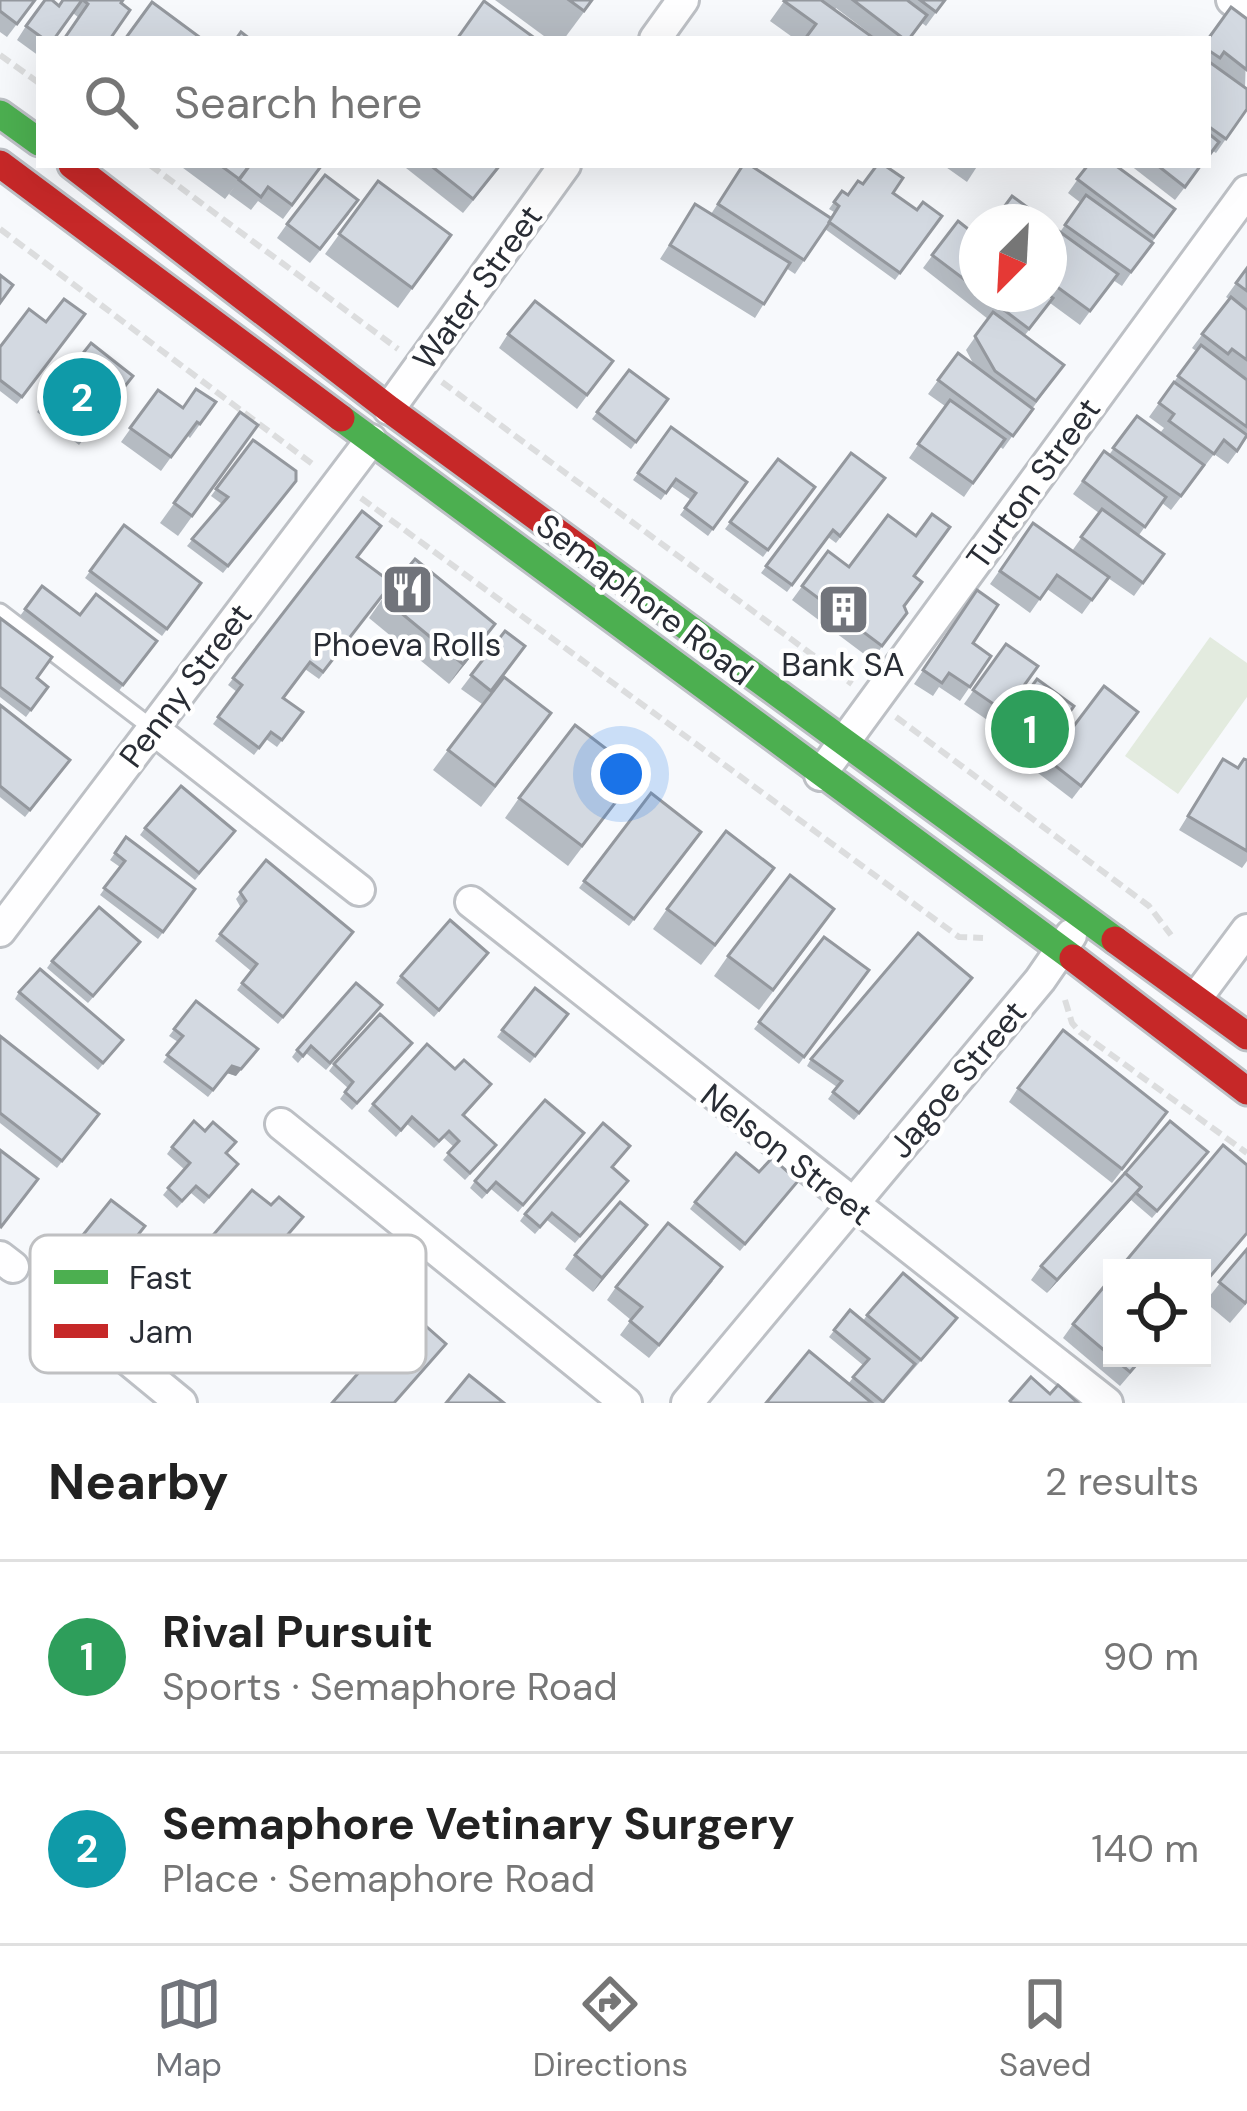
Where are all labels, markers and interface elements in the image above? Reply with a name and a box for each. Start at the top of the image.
search box [36,36,1211,168]
icon: search [78,69,144,135]
text: Search here [174,73,422,132]
street label: Water Street [403,196,552,378]
north arrow [959,204,1067,312]
pin: 2 [43,352,121,442]
street label: Turton Street [957,389,1110,577]
street label: Semaphore Road [528,504,762,695]
restaurant icon: Phoeva Rolls [379,562,435,618]
building icon: Bank SA [815,582,871,638]
street label: Penny Street [110,595,261,776]
place label: Phoeva Rolls [313,623,501,666]
place label: Bank SA [781,643,905,686]
pin: 1 [991,684,1069,774]
your location [591,744,651,804]
street label: Jagoe Street [879,992,1036,1167]
street label: Nelson Street [692,1074,881,1235]
legend [30,1235,426,1373]
text: Fast [129,1256,192,1299]
map controls [1103,1259,1211,1367]
button: locate [1103,1259,1211,1367]
text: Jam [129,1310,193,1353]
text: Nearby [48,1448,229,1515]
text: 2 results [1045,1456,1199,1507]
text: Rival Pursuit [162,1602,433,1661]
text: 1 [80,1631,94,1682]
text: 90 m [1103,1631,1199,1682]
text: Sports · Semaphore Road [162,1661,618,1712]
text: Semaphore Vetinary Surgery [162,1794,795,1853]
text: 2 [76,1823,98,1874]
text: 140 m [1091,1823,1199,1874]
text: Place · Semaphore Road [162,1853,595,1904]
tab: Map [155,1971,222,2086]
tab: Directions [533,1971,688,2086]
tab: Saved [999,1971,1092,2086]

